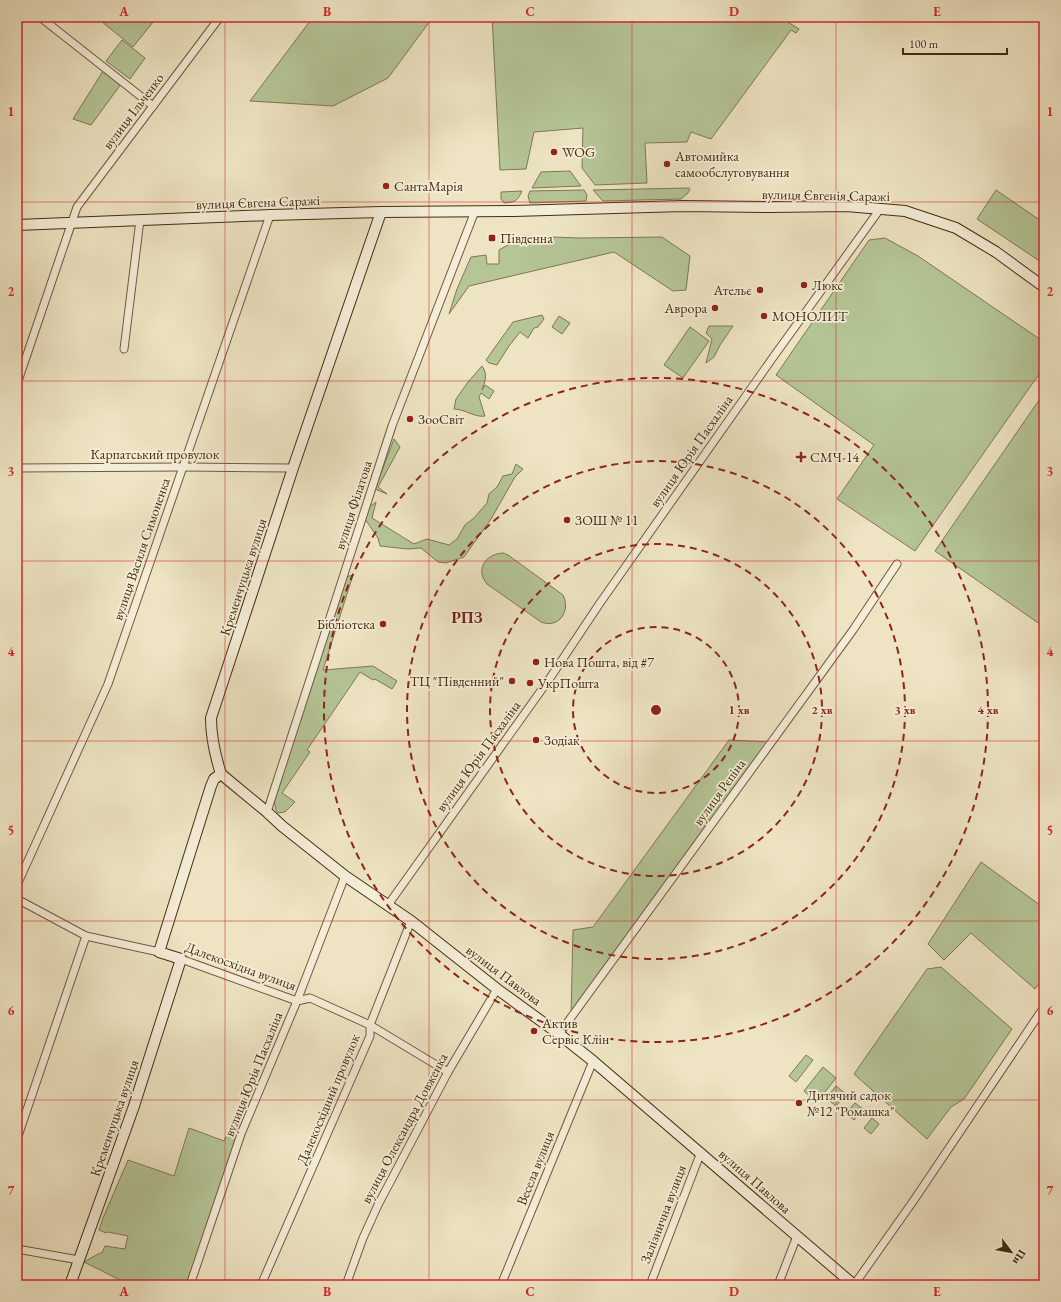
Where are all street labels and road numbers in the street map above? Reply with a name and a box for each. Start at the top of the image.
street label: вулиця Ільченко [98,69,168,153]
street label: вулиця Євгенія Саражі [762,185,891,205]
street label: вулиця Євгена Саражі [196,191,321,213]
street label: вулиця Юрія Пасхаліна [645,391,737,511]
street label: Карпатський провулок [91,445,220,463]
street label: вулиця Філатова [330,458,376,552]
street label: вулиця Василя Симоненка [108,475,174,623]
street label: Кременчуцька вулиця [216,516,270,638]
street label: вулиця Юрія Пасхаліна [432,697,525,815]
street label: вулиця Рєпіна [689,755,749,829]
street label: Далекосхідна вулиця [183,938,299,994]
street label: вулиця Павлова [463,941,546,1010]
street label: вулиця Юрія Пасхаліна [220,1009,286,1139]
street label: Далекосхідний провулок [292,1031,364,1167]
street label: вулиця Олександра Довженка [357,1049,452,1206]
street label: Кременчуцька вулиця [86,1057,142,1179]
street label: Весела вулиця [512,1128,558,1208]
street label: вулиця Павлова [715,1145,795,1218]
street label: Залізнична вулиця [636,1162,690,1266]

